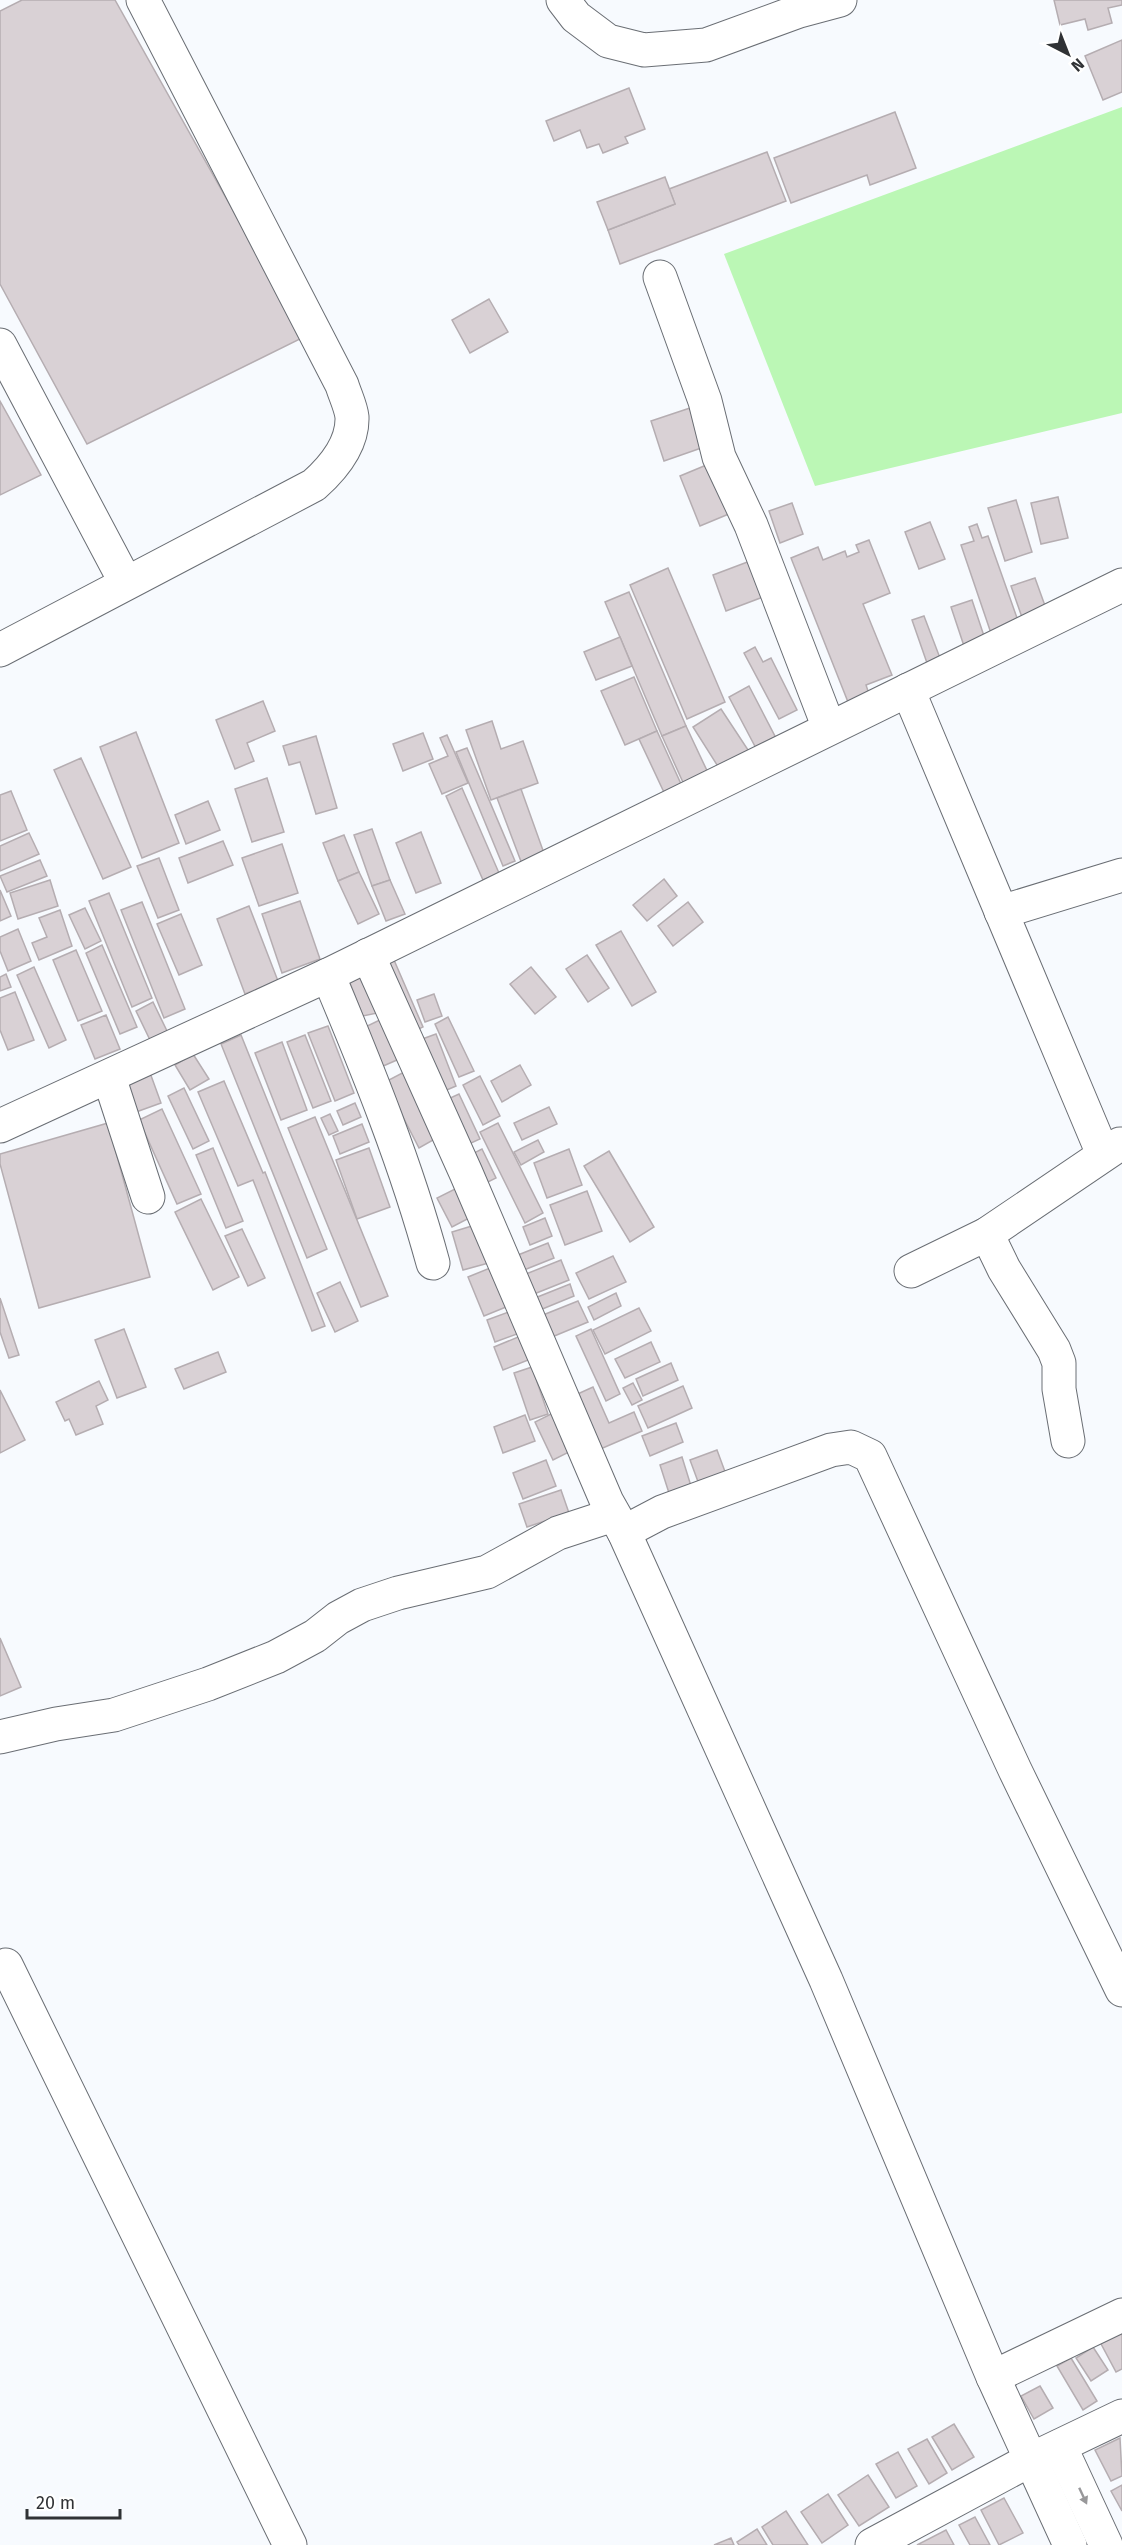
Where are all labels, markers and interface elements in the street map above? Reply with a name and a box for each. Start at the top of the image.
north arrow [1038,24,1098,84]
text: N [1067,54,1088,75]
scale bar [27,2482,120,2520]
one-way arrow [1078,2487,1088,2505]
text: 20 m [36,2492,75,2514]

